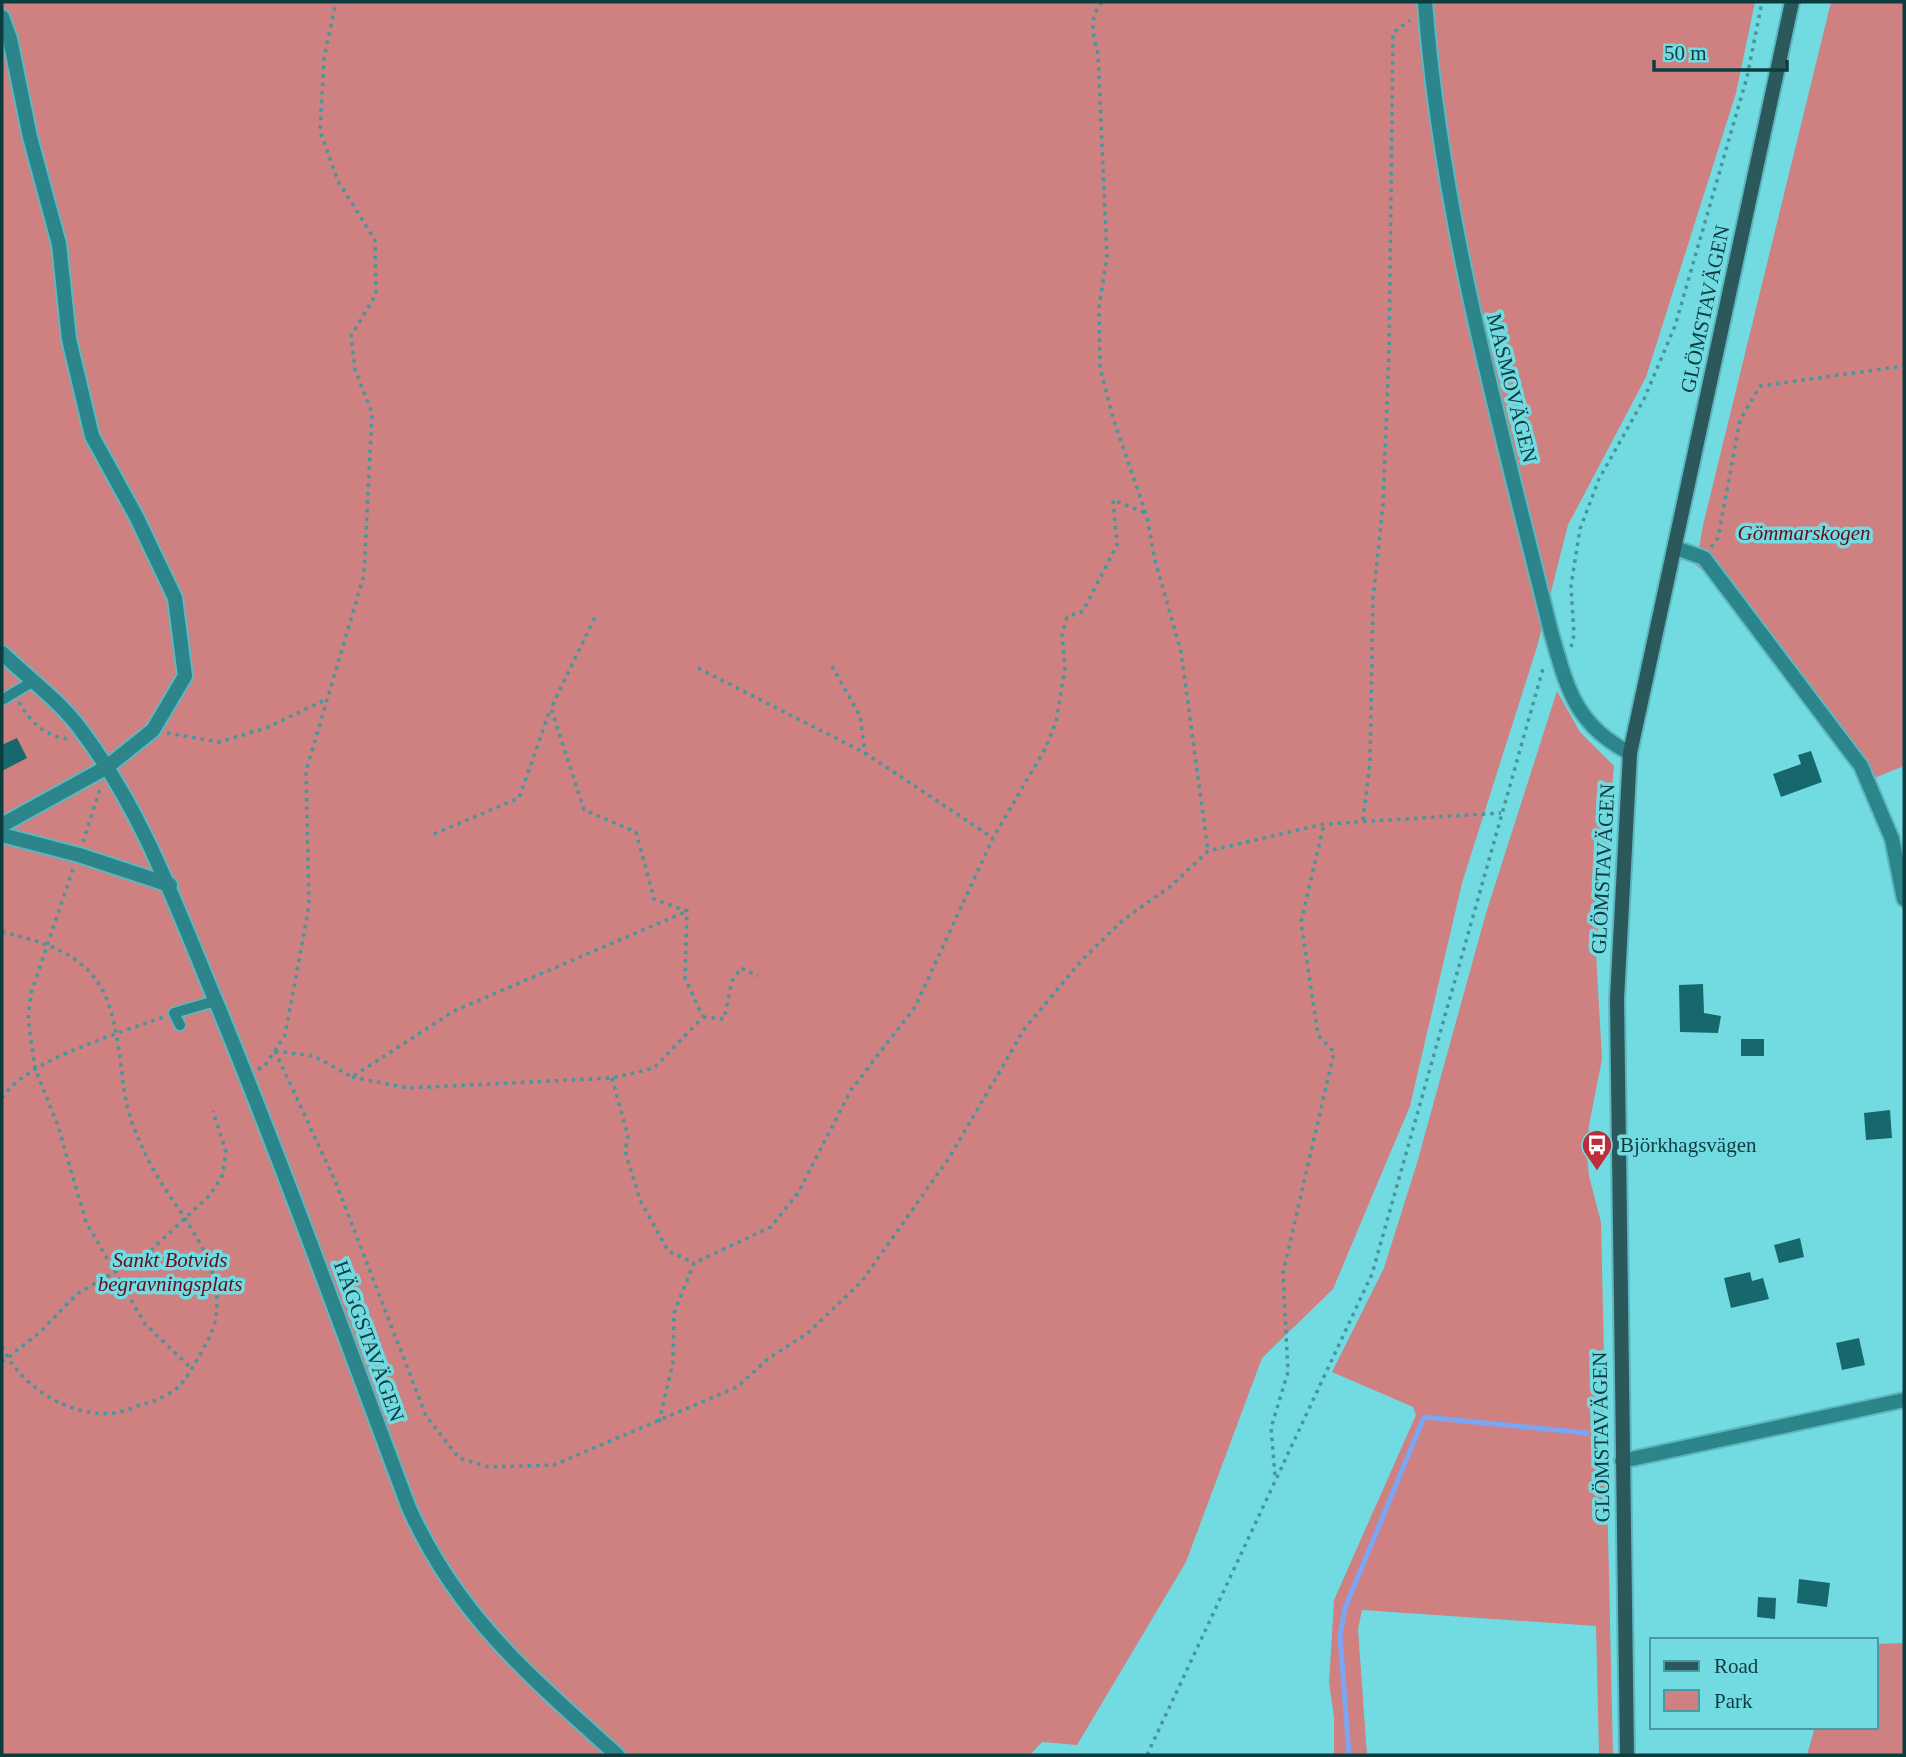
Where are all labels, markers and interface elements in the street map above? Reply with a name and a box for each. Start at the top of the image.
scale bar [1654,28,1787,72]
text: 50 m [1664,41,1707,65]
street label: GLÖMSTAVÄGEN [1676,223,1734,395]
street label: MASMOVÄGEN [1482,311,1542,465]
park label: Gömmarskogen [1738,521,1870,545]
street label: GLÖMSTAVÄGEN [1587,783,1619,955]
bus stop icon: Björkhagsvägen [1580,1128,1614,1172]
place label: Björkhagsvägen [1620,1133,1757,1157]
park label: Sankt Botvids begravningsplats [98,1248,242,1296]
street label: HÄGGSTAVÄGEN [329,1257,409,1425]
street label: GLÖMSTAVÄGEN [1588,1351,1614,1523]
legend [1650,1638,1878,1729]
text: Road [1714,1654,1759,1678]
text: Park [1714,1689,1753,1713]

